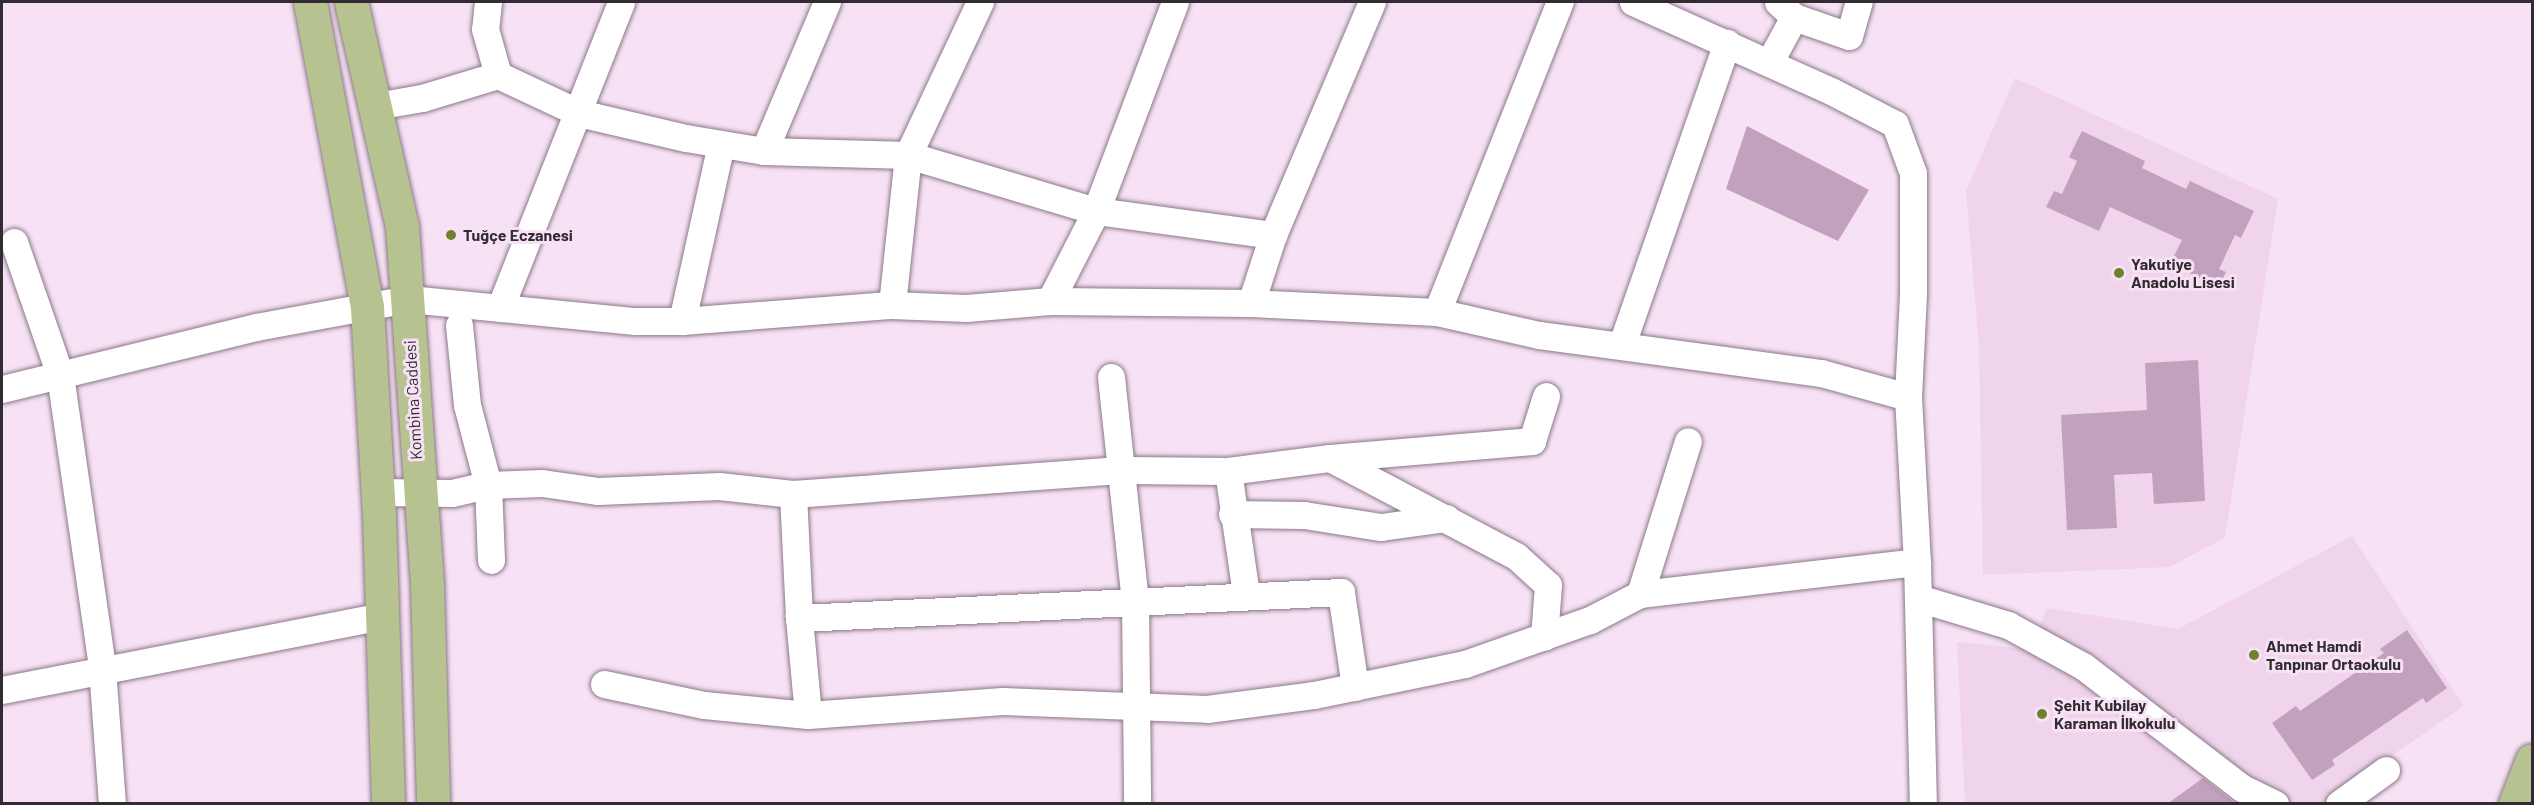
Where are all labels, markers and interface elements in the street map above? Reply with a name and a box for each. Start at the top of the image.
place label: Tuğçe Eczanesi [463,225,573,245]
marker: Tuğçe Eczanesi [444,228,458,242]
place label: Yakutiye Anadolu Lisesi [2131,254,2235,292]
marker: Yakutiye Anadolu Lisesi [2112,266,2126,280]
street label: Kombina Caddesi [400,340,426,460]
place label: Ahmet Hamdi Tanpınar Ortaokulu [2266,636,2401,674]
marker: Ahmet Hamdi Tanpınar Ortaokulu [2247,648,2261,662]
place label: Şehit Kubilay Karaman İlkokulu [2054,695,2175,733]
marker: Şehit Kubilay Karaman İlkokulu [2035,707,2049,721]

